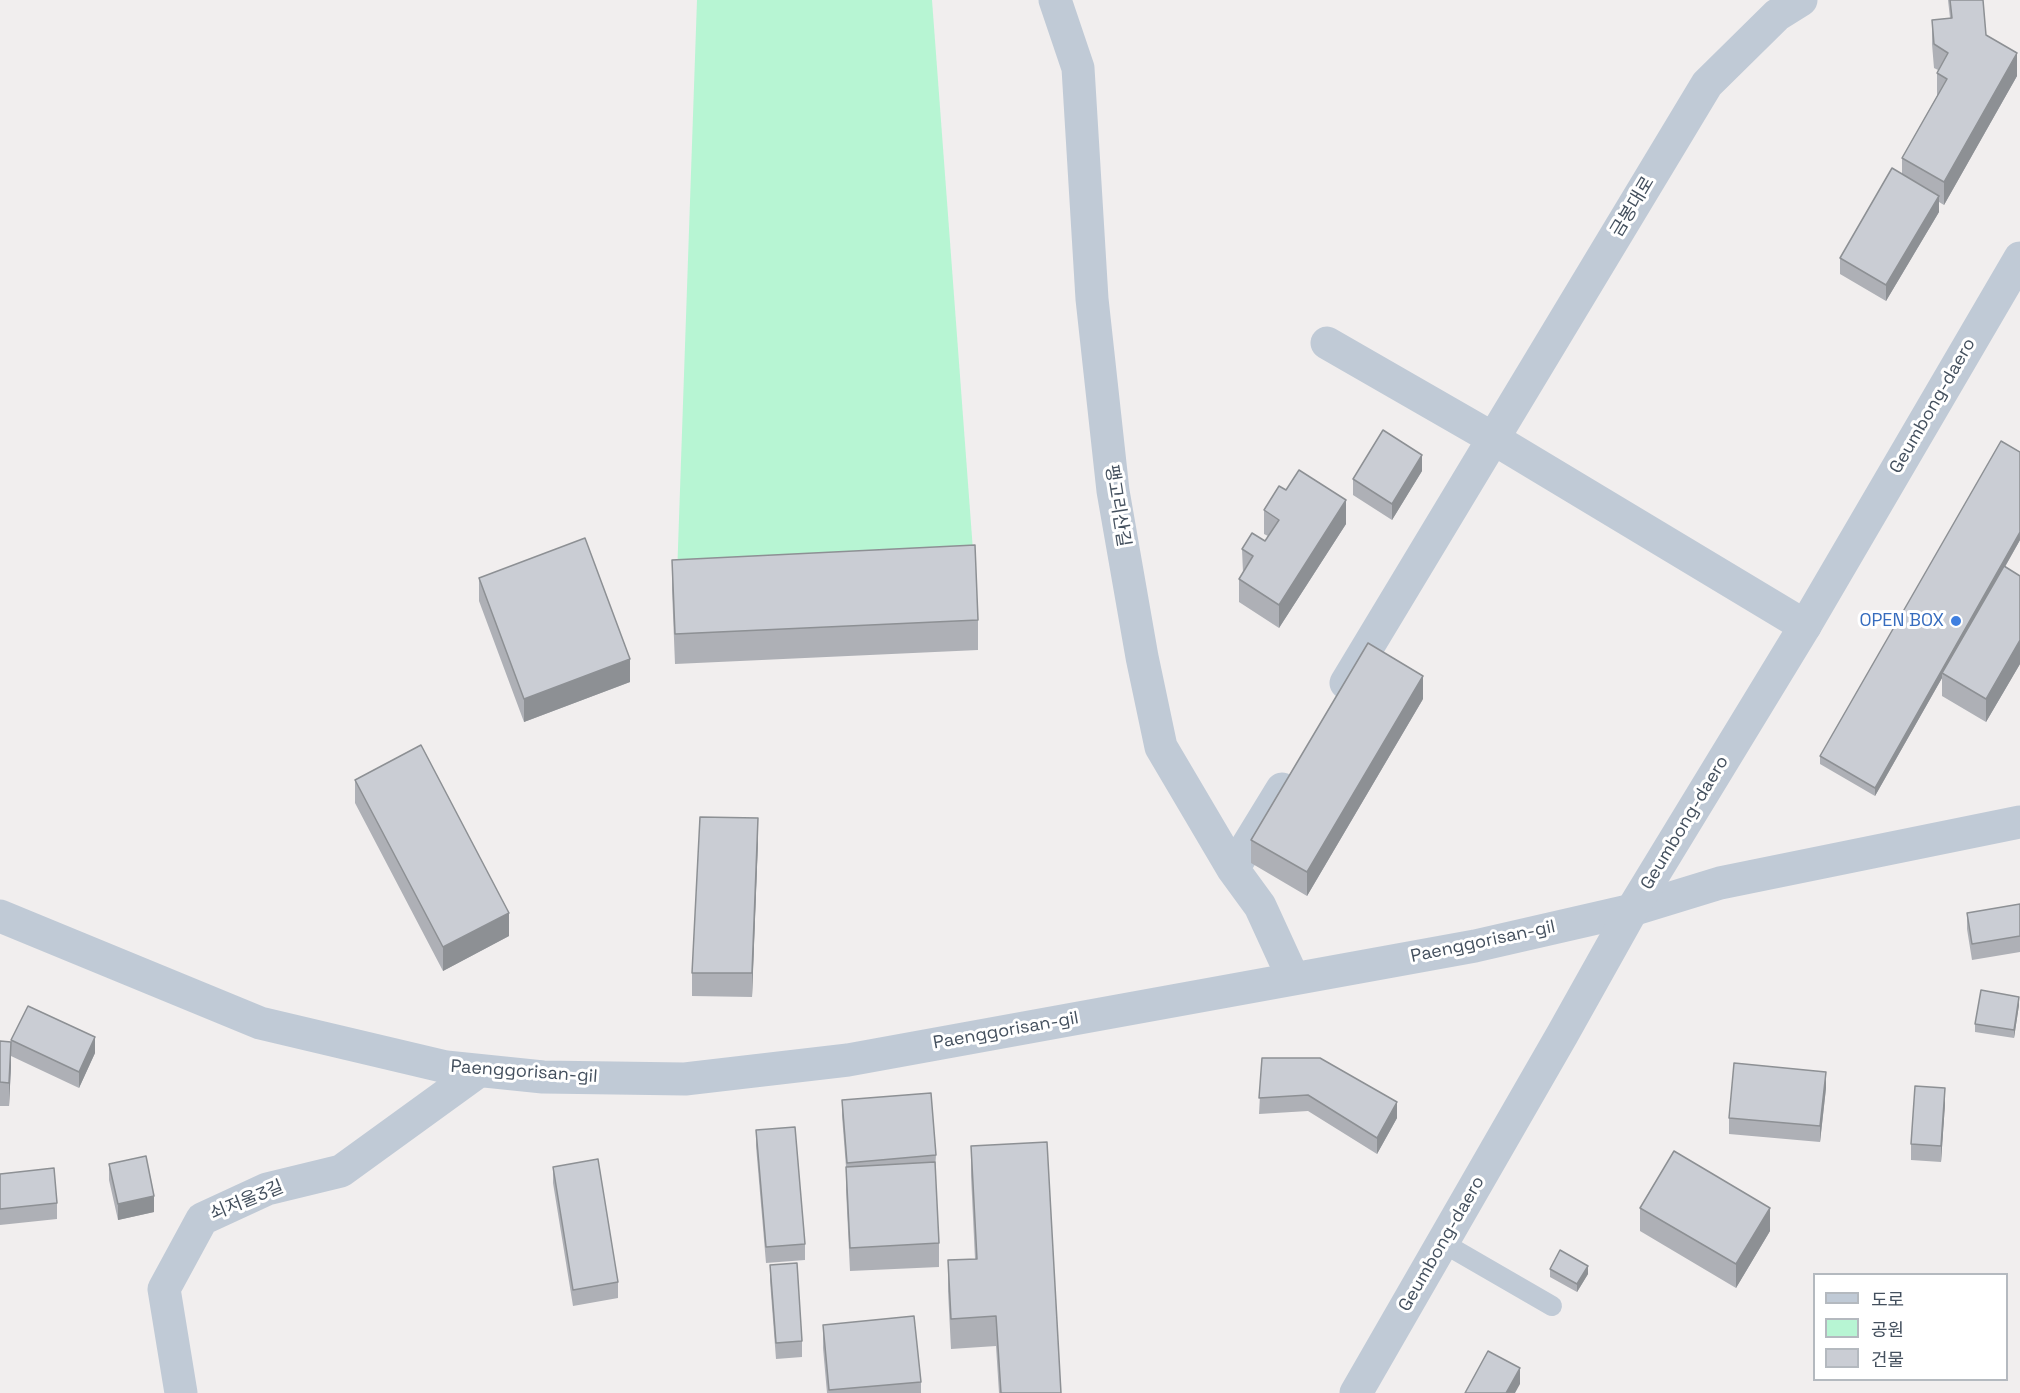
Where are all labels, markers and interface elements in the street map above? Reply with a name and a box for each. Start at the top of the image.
street label: 금봉대로 [1607,173,1659,241]
street label: Geumbong-daero [1886,335,1980,477]
street label: 팽고리산길 [1100,463,1134,549]
place label: OPEN BOX [1859,610,1944,632]
marker: OPEN BOX [1949,614,1963,628]
street label: Geumbong-daero [1636,752,1734,894]
street label: Paenggorisan-gil [1409,916,1557,968]
street label: Paenggorisan-gil [932,1008,1080,1054]
street label: Paenggorisan-gil [450,1056,598,1088]
street label: Geumbong-daero [1395,1173,1489,1315]
street label: 쇠저울3길 [207,1177,287,1225]
legend [1813,1273,2008,1381]
text: 도로 [1871,1288,1904,1311]
text: 공원 [1871,1318,1904,1341]
text: 건물 [1871,1348,1904,1371]

